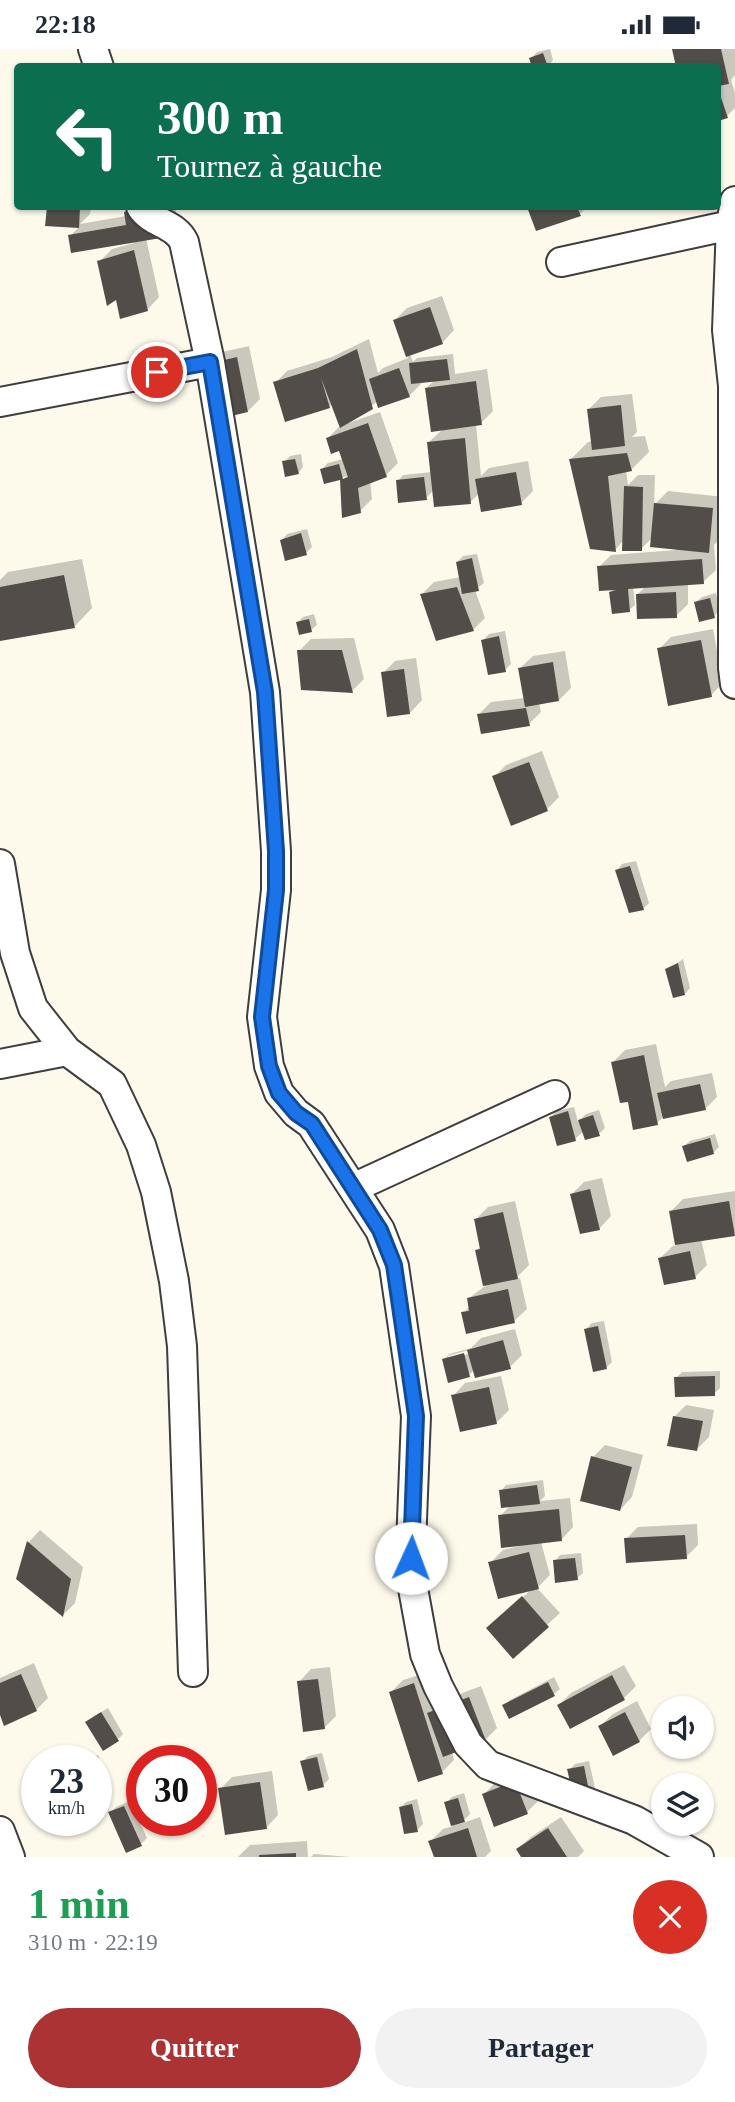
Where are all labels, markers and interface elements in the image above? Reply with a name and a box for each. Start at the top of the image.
text: 22:18 [35,10,96,39]
text: 300 m [157,90,284,145]
icon: left [42,91,133,182]
text: Tournez à gauche [157,148,382,184]
pin [127,342,187,402]
icon: arrive [138,353,176,391]
position arrow [374,1521,448,1595]
map controls [651,1696,714,1836]
button: sound [651,1696,714,1759]
speed limit sign: 30 [126,1745,217,1836]
text: 23 [49,1762,84,1801]
button: layers [651,1773,714,1836]
text: km/h [48,1798,85,1818]
button: close [633,1880,707,1954]
text: 1 min [28,1881,130,1927]
text: 310 m · 22:19 [28,1930,158,1955]
button: Quitter [28,2008,361,2088]
button: Partager [375,2008,707,2088]

